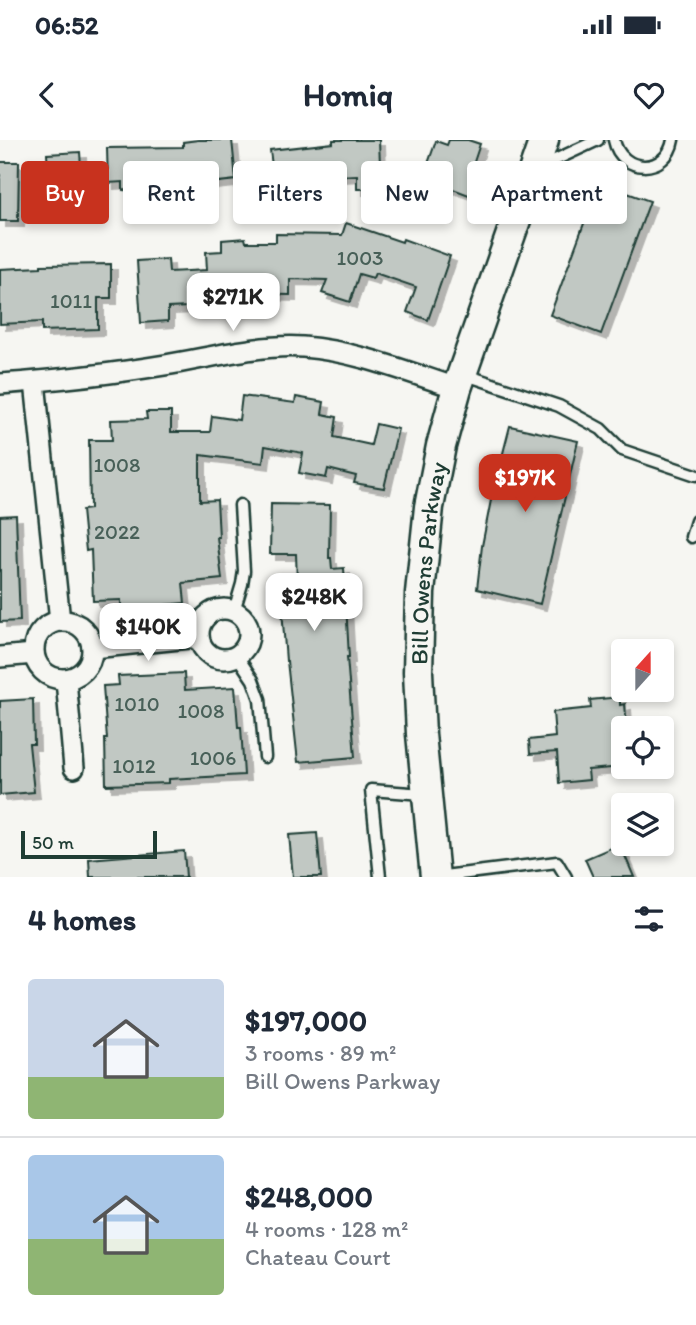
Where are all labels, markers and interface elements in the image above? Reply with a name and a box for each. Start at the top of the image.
text: 06:52 [35,9,98,41]
icon: back [28,76,66,114]
text: Homiq [303,76,393,114]
icon: heart [630,76,668,114]
chip: Buy [21,161,109,224]
chip: Rent [123,161,219,224]
chip: Filters [233,161,347,224]
chip: New [361,161,453,224]
chip: Apartment [467,161,627,224]
house number: 1003 [336,245,384,270]
pin: $271K [184,274,282,333]
text: $271K [203,282,263,310]
house number: 1011 [50,288,92,313]
house number: 1008 [93,452,141,477]
pin: $197K [476,454,574,514]
street label: Bill Owens Parkway [404,459,452,665]
text: $197K [495,463,555,491]
house number: 2022 [94,519,140,544]
pin: $248K [265,574,363,633]
text: $248K [282,582,346,610]
pin: $140K [99,603,197,663]
text: $140K [115,612,181,640]
north arrow [611,639,674,702]
map controls [611,639,674,856]
house number: 1010 [114,691,160,716]
house number: 1008 [177,698,225,723]
button: locate [611,716,674,779]
house number: 1006 [190,745,236,770]
house number: 1012 [112,753,156,778]
button: layers [611,793,674,856]
scale bar [21,828,158,860]
text: 50 m [32,831,74,854]
icon: filters [630,900,668,938]
text: 4 homes [28,901,136,938]
text: $197,000 [245,1002,367,1039]
icon: home [84,1007,168,1091]
text: 3 rooms · 89 m² [245,1039,396,1067]
text: Bill Owens Parkway [245,1067,440,1095]
text: $248,000 [245,1178,373,1215]
icon: home [84,1183,168,1267]
text: 4 rooms · 128 m² [245,1215,408,1243]
text: Chateau Court [245,1243,391,1271]

